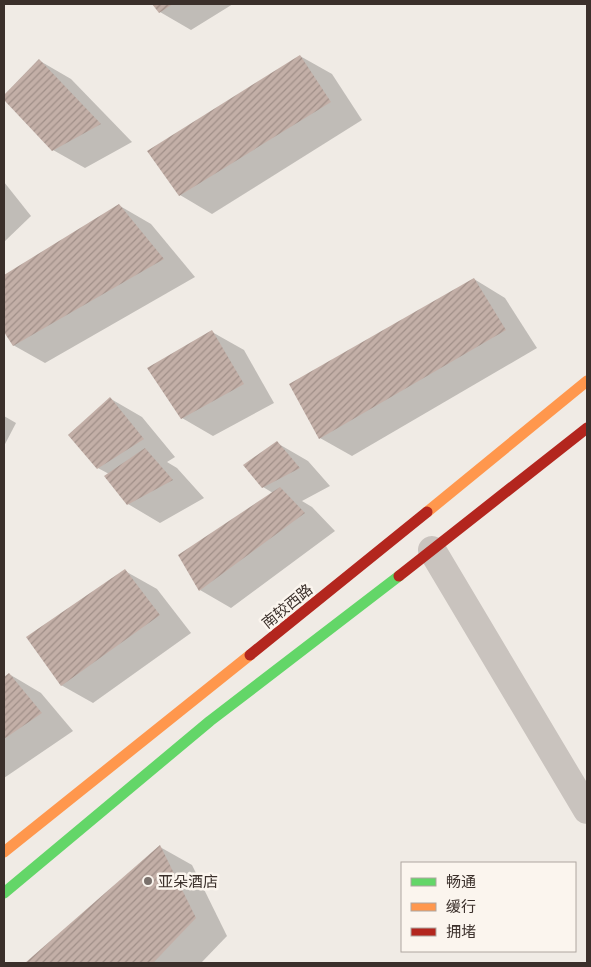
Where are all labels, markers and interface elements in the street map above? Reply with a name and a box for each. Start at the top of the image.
street label: 南较西路 [258,580,316,632]
legend [401,862,576,952]
place label: 亚朵酒店 [158,872,218,891]
text: 畅通 [446,872,476,891]
marker: 亚朵酒店 [142,875,154,887]
text: 缓行 [446,897,476,916]
text: 拥堵 [446,922,476,941]

